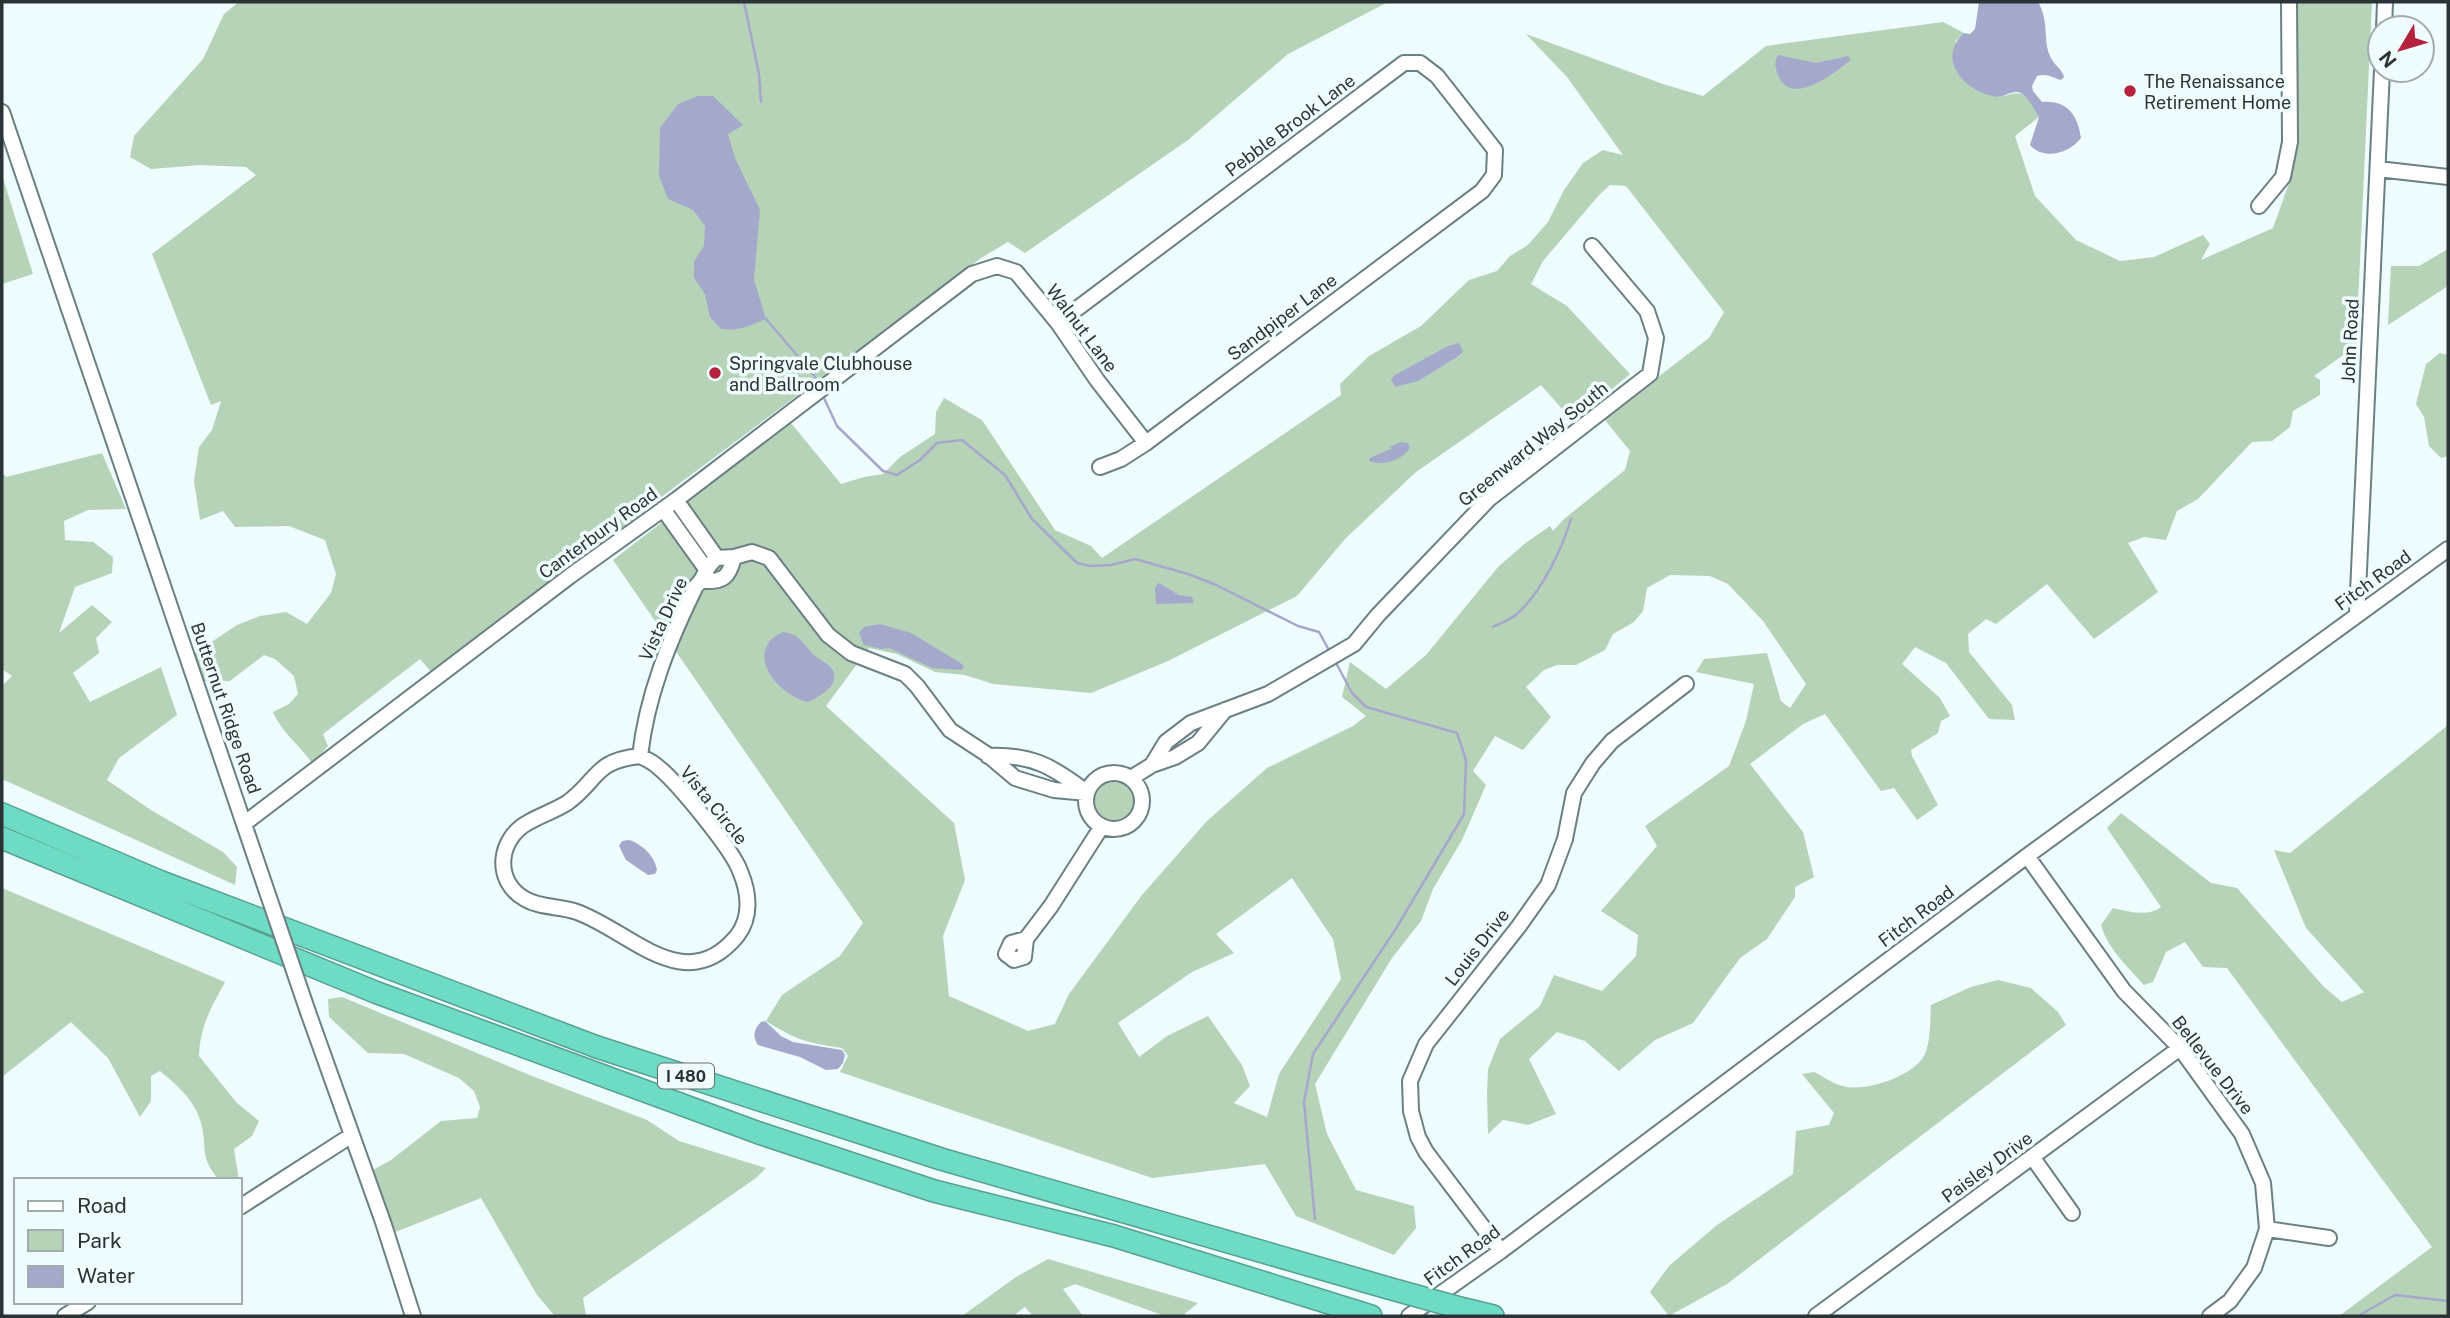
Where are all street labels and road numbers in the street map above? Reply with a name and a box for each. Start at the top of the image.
street label: Pebble Brook Lane [1221,69,1359,181]
street label: Sandpiper Lane [1223,269,1341,365]
street label: Walnut Lane [1042,280,1122,376]
street label: John Road [2337,298,2363,384]
street label: Greenward Way South [1454,377,1612,511]
street label: Canterbury Road [535,483,661,583]
street label: Fitch Road [2331,545,2415,615]
street label: Vista Drive [635,574,691,664]
street label: Butternut Ridge Road [187,619,265,797]
street label: Vista Circle [676,761,752,849]
street label: Fitch Road [1874,881,1958,951]
street label: Louis Drive [1440,904,1514,990]
street label: Bellevue Drive [2168,1011,2258,1119]
road number: I 480 [658,1064,714,1088]
street label: Paisley Drive [1938,1127,2036,1207]
street label: Fitch Road [1420,1220,1504,1290]

